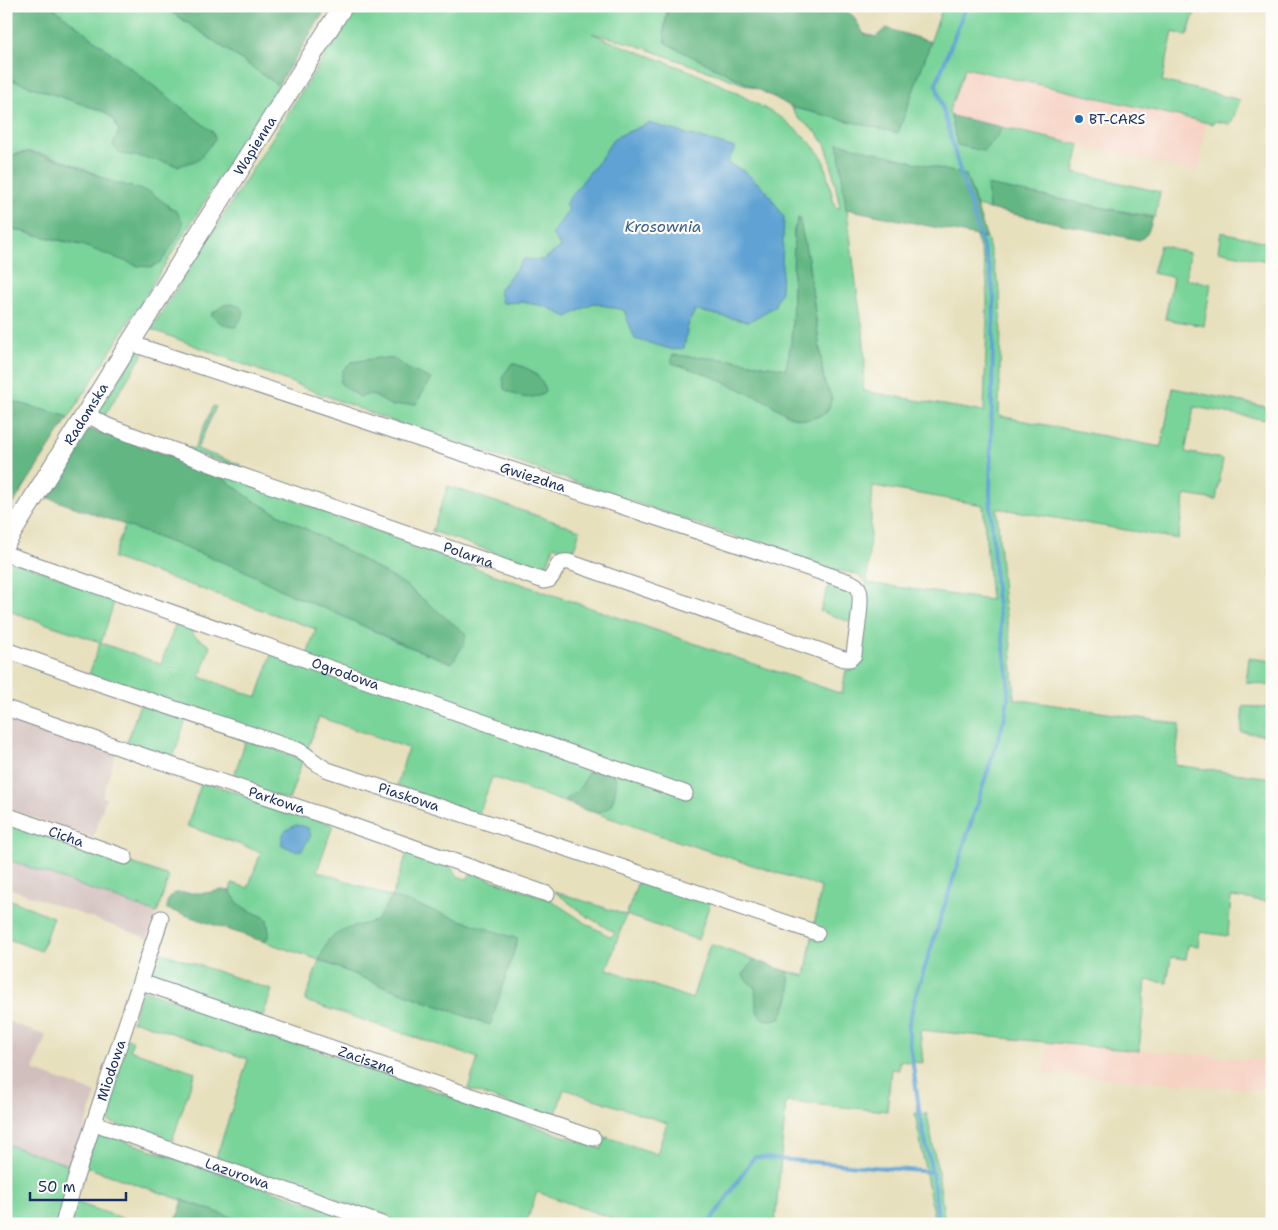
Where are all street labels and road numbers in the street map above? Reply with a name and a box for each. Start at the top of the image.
street label: Wapienna [229,112,280,179]
street label: Radomska [60,379,112,448]
street label: Gwiezdna [498,458,568,496]
street label: Polarna [441,538,497,572]
street label: Ogrodowa [309,653,382,694]
street label: Piaskowa [376,778,442,815]
street label: Parkowa [246,782,308,818]
street label: Cicha [46,822,87,851]
street label: Miodowa [93,1037,130,1103]
street label: Zaciszna [336,1042,398,1078]
street label: Lazurowa [203,1154,272,1193]

